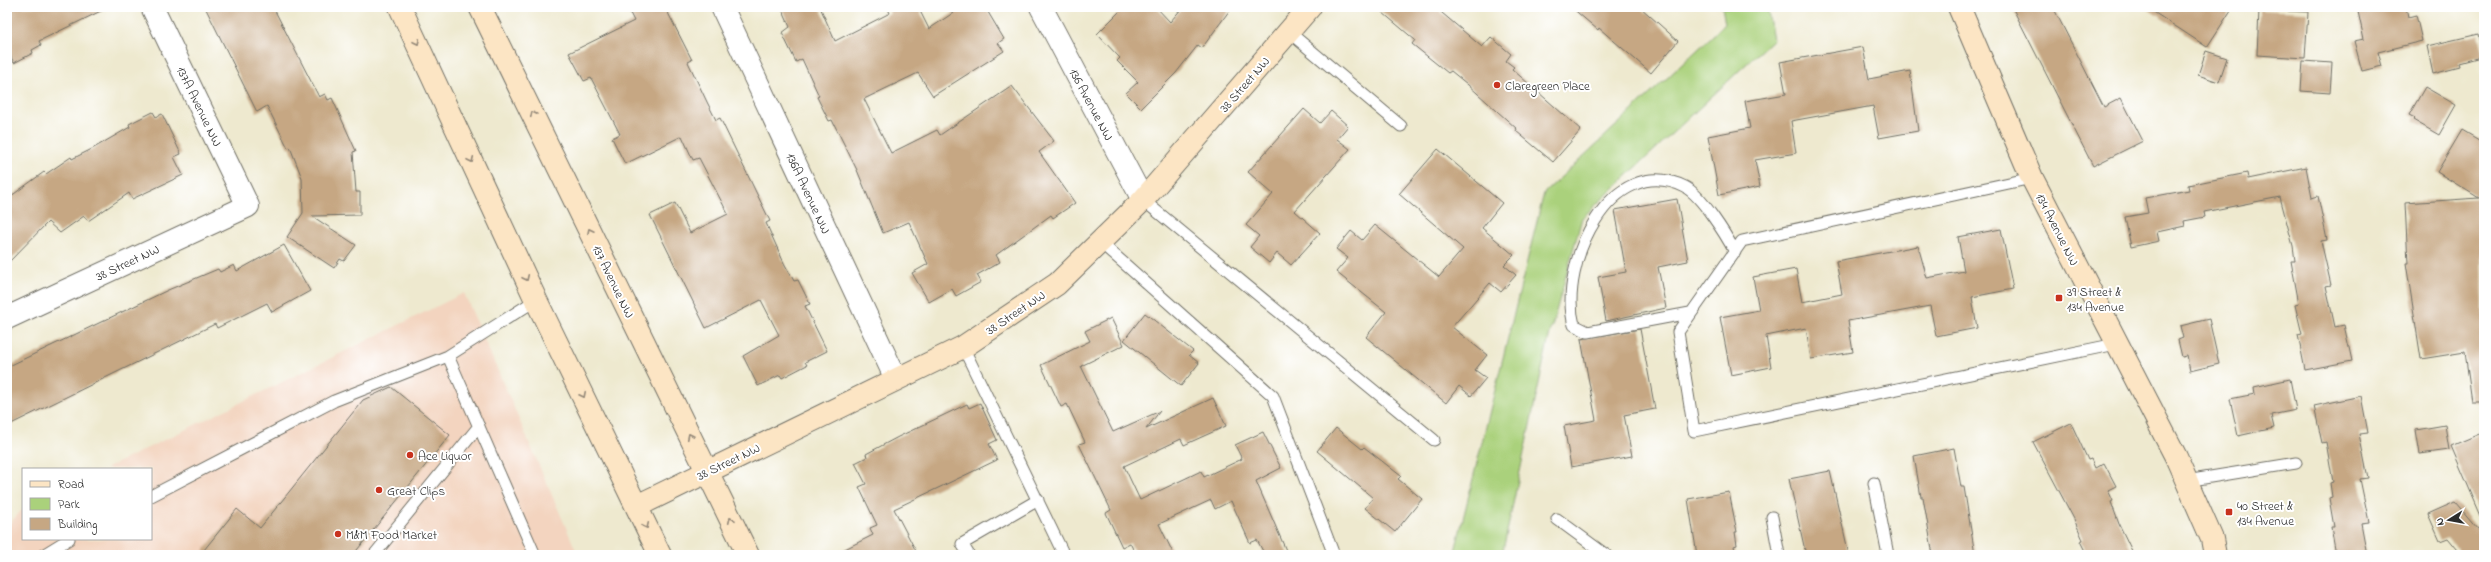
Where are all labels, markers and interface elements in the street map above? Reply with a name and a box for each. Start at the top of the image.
one-way arrow [412,38,420,46]
street label: 38 Street NW [1216,53,1275,117]
street label: 137A Avenue NW [171,63,226,150]
street label: 136 Avenue NW [1064,65,1118,144]
place label: Claregreen Place [1505,77,1590,97]
marker: Claregreen Place [1492,80,1502,90]
one-way arrow [530,111,538,119]
street label: 136A Avenue NW [781,150,835,237]
one-way arrow [466,156,474,164]
street label: 134 Avenue NW [2030,190,2083,269]
one-way arrow [587,228,595,236]
street label: 38 Street NW [93,240,163,286]
street label: 137 Avenue NW [587,242,639,321]
one-way arrow [521,274,529,282]
place label: 39 Street & 134 Avenue [2067,283,2124,317]
street label: 38 Street NW [982,286,1049,340]
marker: 39 Street & 134 Avenue [2054,293,2064,303]
one-way arrow [578,391,586,399]
one-way arrow [687,433,695,440]
street label: 38 Street NW [694,439,764,486]
place label: Ace Liquor [418,447,473,466]
marker: Ace Liquor [405,450,415,460]
legend [22,468,152,540]
text: Road [58,476,84,494]
place label: Great Clips [387,482,445,501]
marker: Great Clips [374,485,384,495]
text: Park [58,496,80,514]
place label: 40 Street & 134 Avenue [2237,497,2294,531]
north arrow [2429,500,2469,540]
marker: 40 Street & 134 Avenue [2224,507,2234,517]
text: Building [57,516,97,535]
one-way arrow [728,516,736,524]
text: N [2432,517,2449,527]
one-way arrow [641,521,649,529]
place label: M&M Food Market [346,526,438,545]
marker: M&M Food Market [333,529,343,539]

